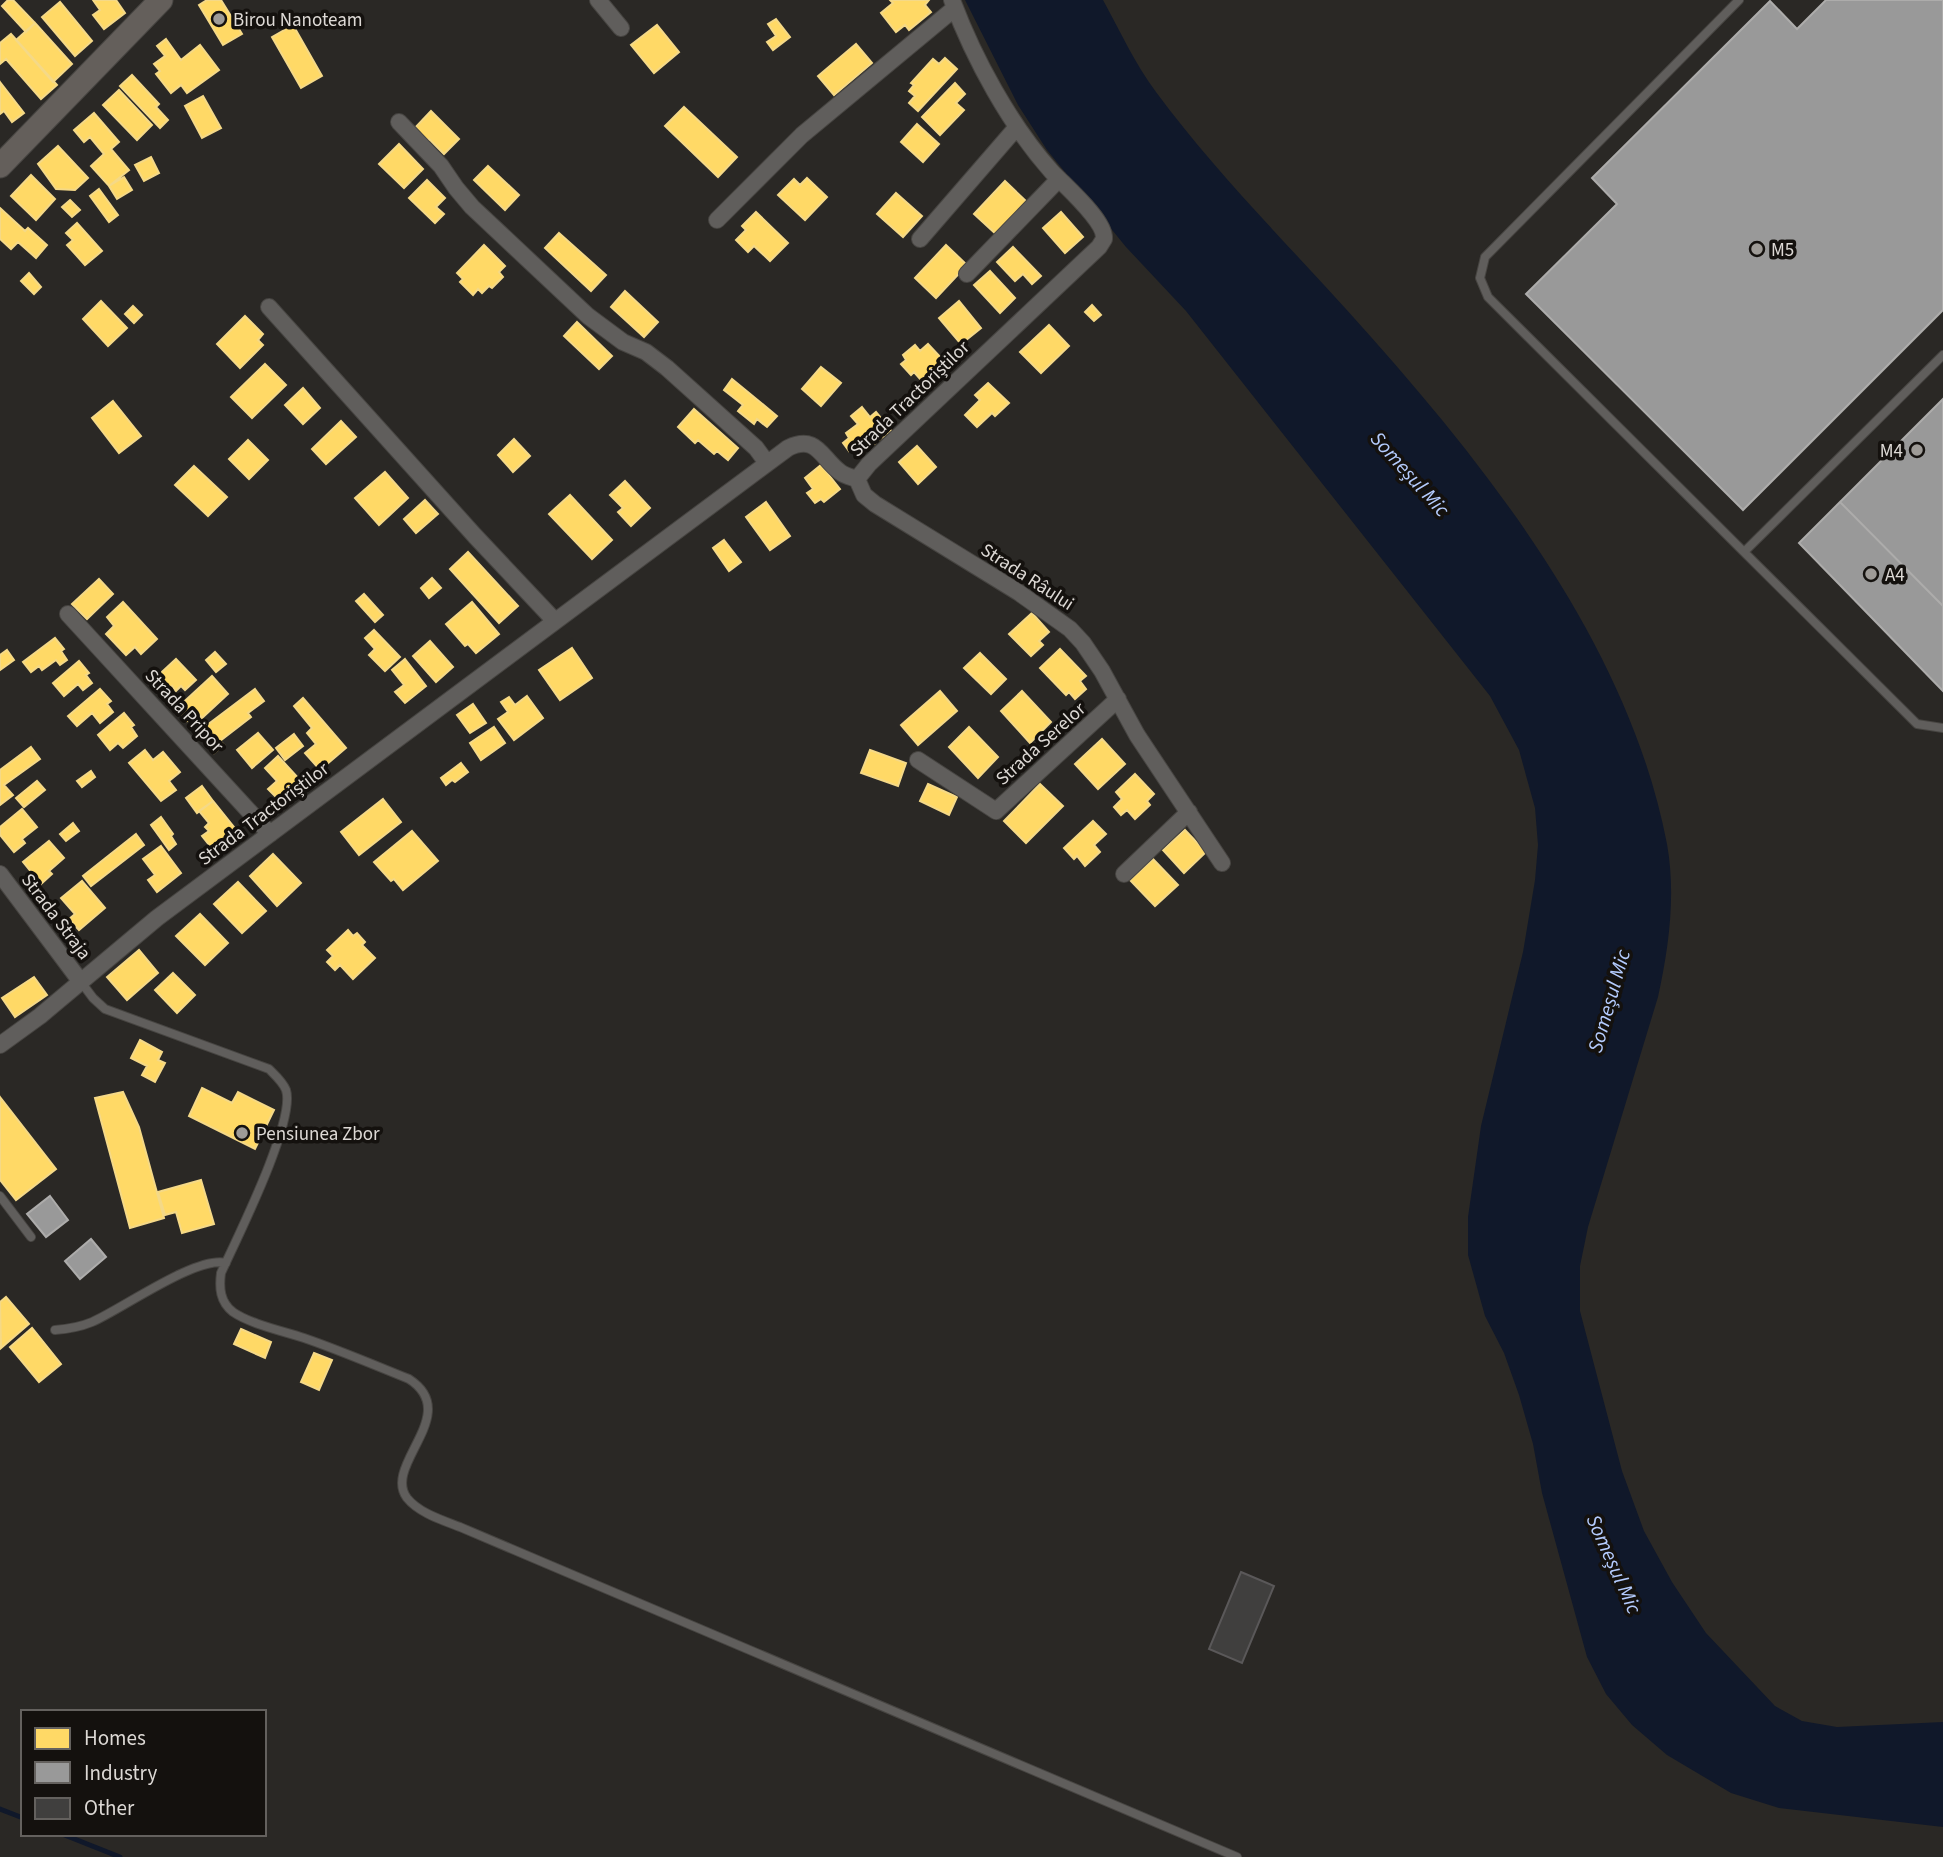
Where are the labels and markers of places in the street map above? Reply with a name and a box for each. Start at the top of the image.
place label: Birou Nanoteam [233,7,363,34]
marker: Birou Nanoteam [211,11,227,27]
place label: M5 [1771,237,1794,264]
marker: M5 [1749,241,1765,257]
place label: M4 [1880,438,1903,465]
marker: M4 [1909,442,1925,458]
place label: A4 [1885,562,1905,589]
marker: A4 [1863,566,1879,582]
place label: Pensiunea Zbor [256,1121,380,1148]
marker: Pensiunea Zbor [234,1125,250,1141]

